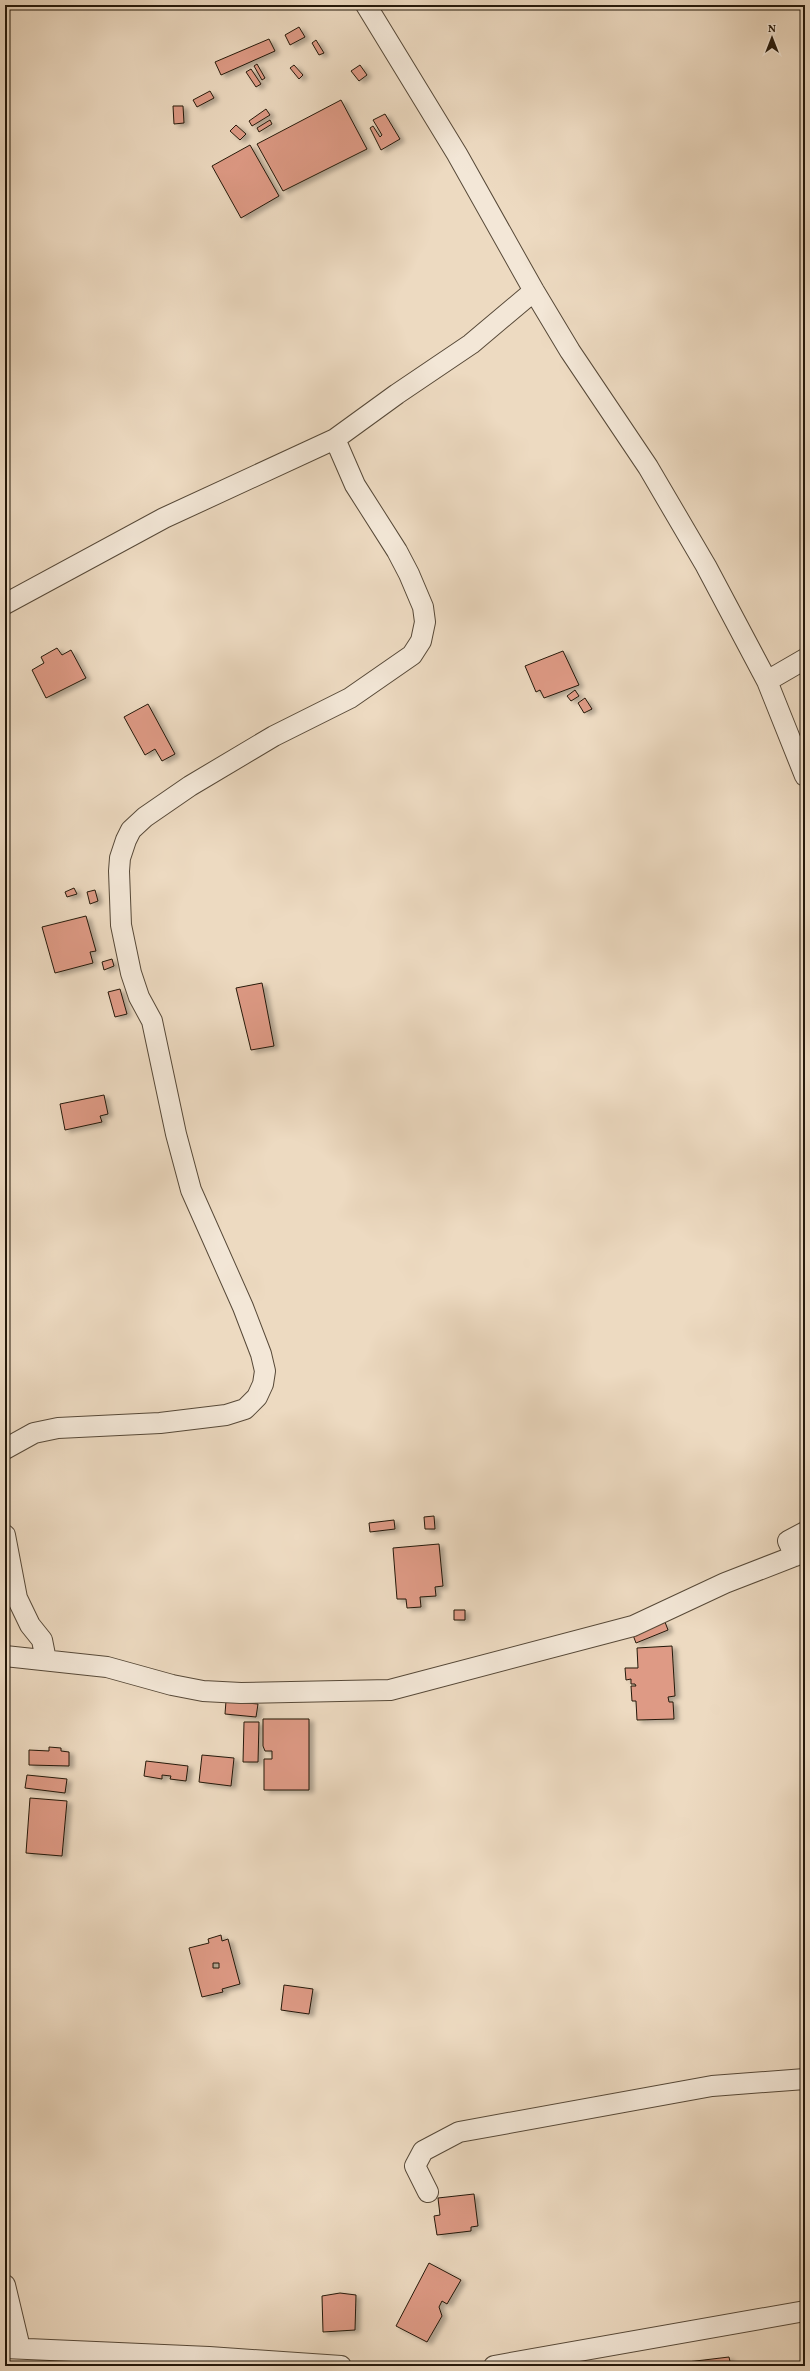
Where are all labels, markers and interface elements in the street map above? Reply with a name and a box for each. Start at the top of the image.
north arrow [752,18,792,58]
text: N [768,22,776,37]

